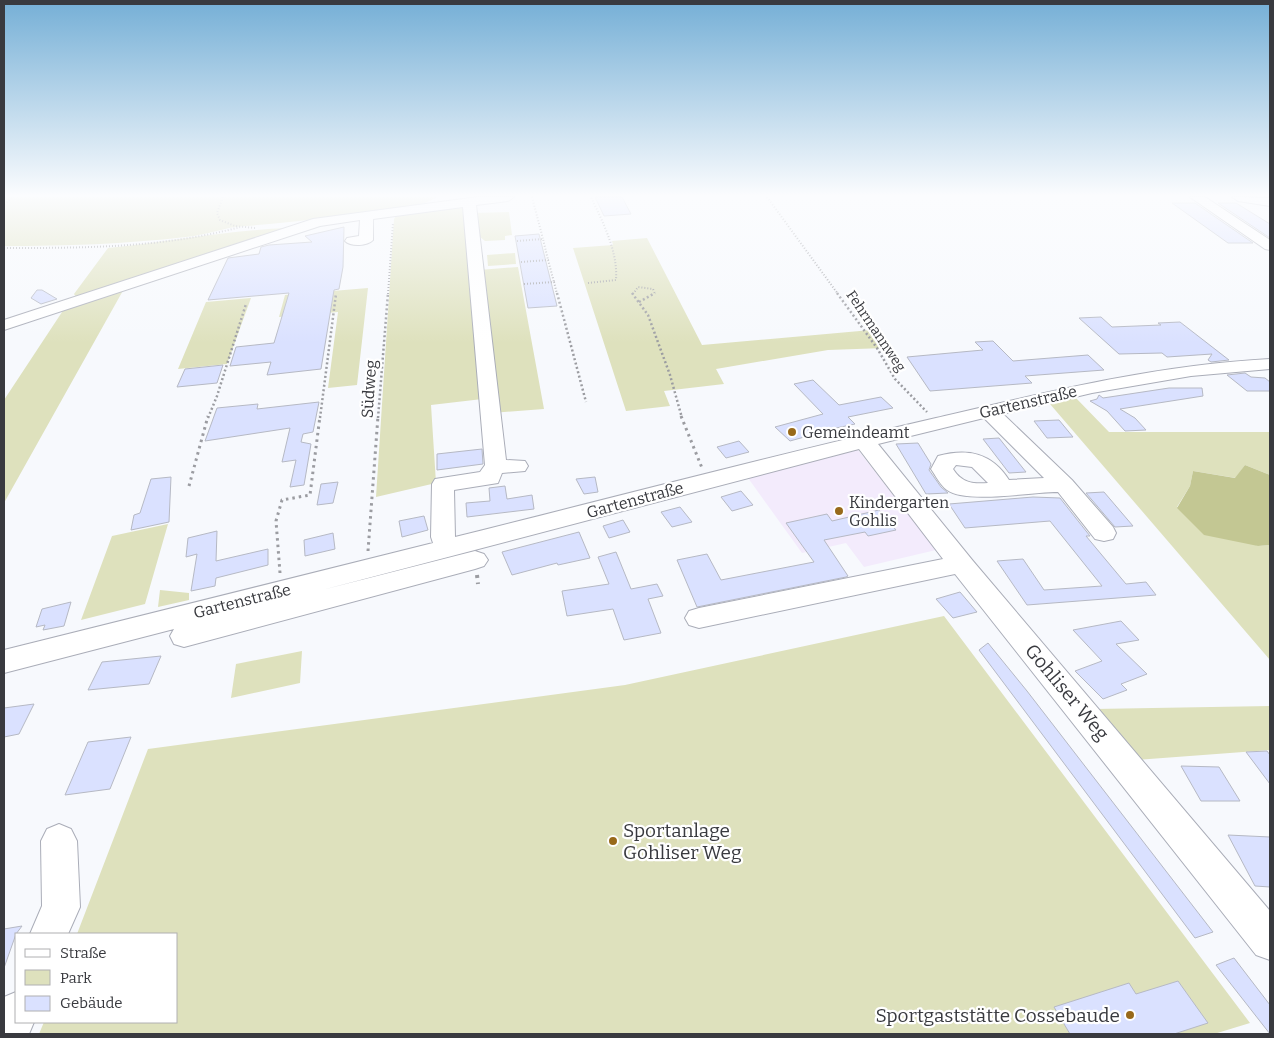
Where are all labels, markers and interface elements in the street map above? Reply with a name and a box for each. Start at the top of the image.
street label: Fehrmannweg [843,287,910,375]
street label: Südweg [357,359,381,419]
street label: Gartenstraße [977,382,1079,422]
place label: Gemeindeamt [802,423,910,442]
marker: Gemeindeamt [786,426,798,438]
street label: Gartenstraße [584,478,686,522]
place label: Kindergarten Gohlis [849,493,949,530]
marker: Kindergarten Gohlis [833,505,845,517]
street label: Gartenstraße [191,580,293,622]
street label: Gohliser Weg [1020,639,1114,745]
place label: Sportanlage Gohliser Weg [623,819,742,864]
marker: Sportanlage Gohliser Weg [607,835,619,847]
legend [15,933,178,1023]
text: Straße [60,944,106,962]
text: Park [60,969,92,987]
text: Gebäude [60,994,123,1012]
place label: Sportgaststätte Cossebaude [875,1004,1120,1027]
marker: Sportgaststätte Cossebaude [1124,1009,1136,1021]

